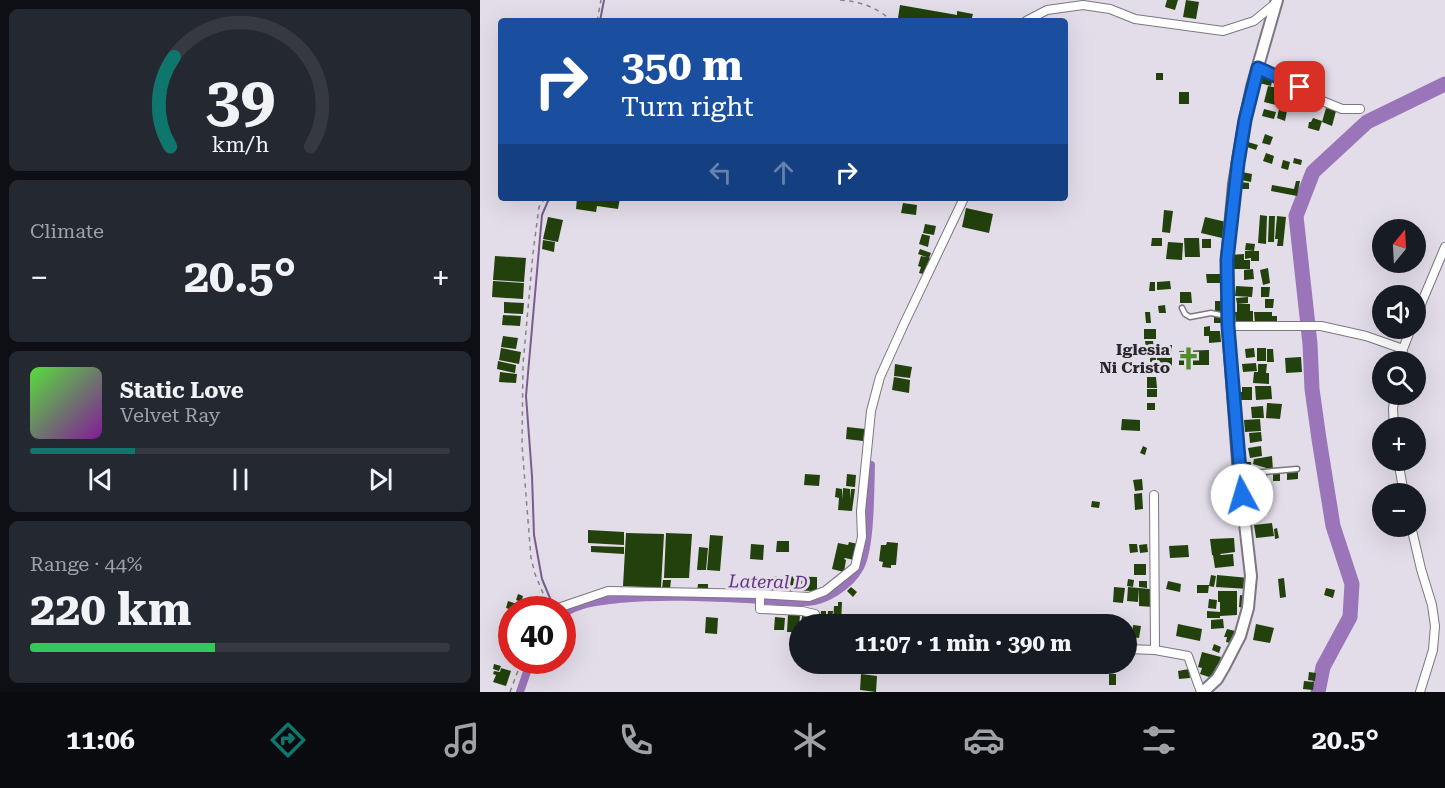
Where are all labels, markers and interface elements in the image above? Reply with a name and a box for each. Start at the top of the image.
text: 350 m [621,41,743,90]
icon: right [522,42,600,120]
pin [1274,61,1325,112]
text: 39 [205,63,275,136]
icon: arrive [1283,70,1316,103]
text: Turn right [621,91,754,123]
text: km/h [211,132,269,157]
icon: left [704,156,737,189]
icon: ahead [767,156,800,189]
icon: right [830,156,863,189]
text: Climate [30,219,104,243]
north arrow [1372,219,1426,273]
map controls [1372,219,1426,537]
text: 20.5° [184,250,296,303]
text: − [30,258,48,297]
text: + [432,258,450,297]
button: sound [1372,285,1426,339]
place label: Iglesia Ni Cristo [1099,340,1171,377]
church icon: Iglesia Ni Cristo [1175,345,1201,371]
button: search [1372,351,1426,405]
text: Static Love [120,378,244,403]
text: Velvet Ray [120,403,220,427]
button: + [1372,417,1426,471]
icon: previous [84,463,117,496]
icon: pause [224,463,257,496]
icon: next [364,463,397,496]
position arrow [1210,463,1274,527]
button: − [1372,483,1426,537]
text: Range · 44% [30,552,142,576]
water label: Lateral D [727,570,808,593]
text: 220 km [30,583,191,636]
speed limit sign: 40 [498,596,576,674]
text: 11:07 · 1 min · 390 m [854,631,1072,656]
icon: directions [267,719,309,761]
icon: music [441,719,483,761]
icon: phone [615,719,657,761]
icon: climate [789,719,831,761]
icon: car [963,719,1005,761]
icon: filters [1138,719,1180,761]
text: 11:06 [66,724,135,756]
text: 20.5° [1312,724,1379,756]

